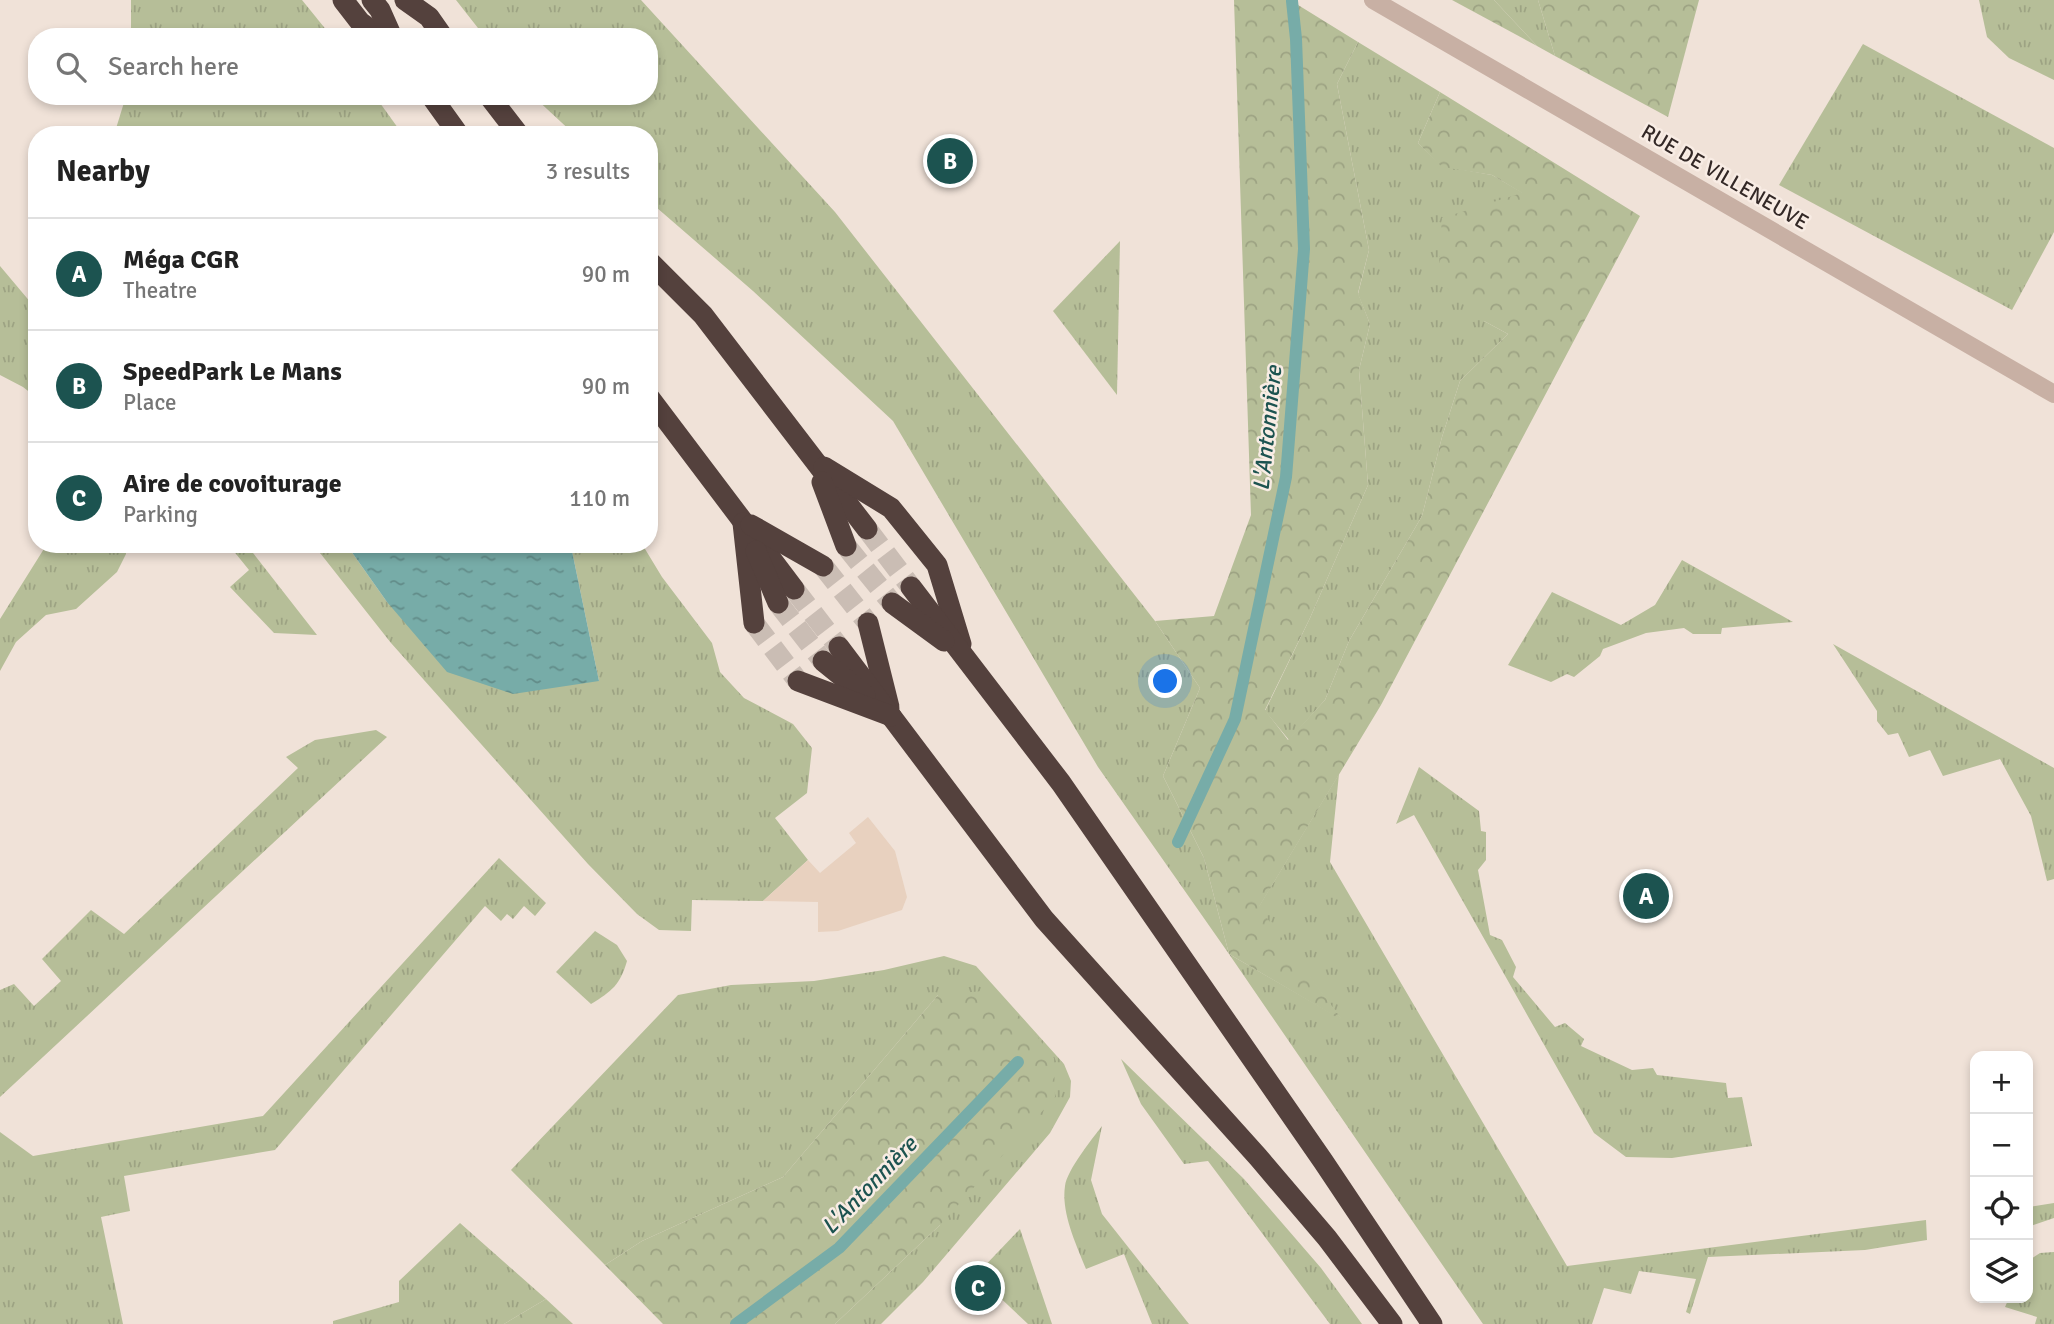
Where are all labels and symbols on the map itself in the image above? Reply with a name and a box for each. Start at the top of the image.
street label: RUE DE VILLENEUVE [1637,119,1813,235]
pin: B [927,135,973,187]
water label: L'Antonnière [1247,363,1289,492]
your location [1148,664,1182,698]
pin: A [1623,870,1669,922]
water label: L'Antonnière [815,1129,924,1240]
pin: C [955,1262,1001,1314]

